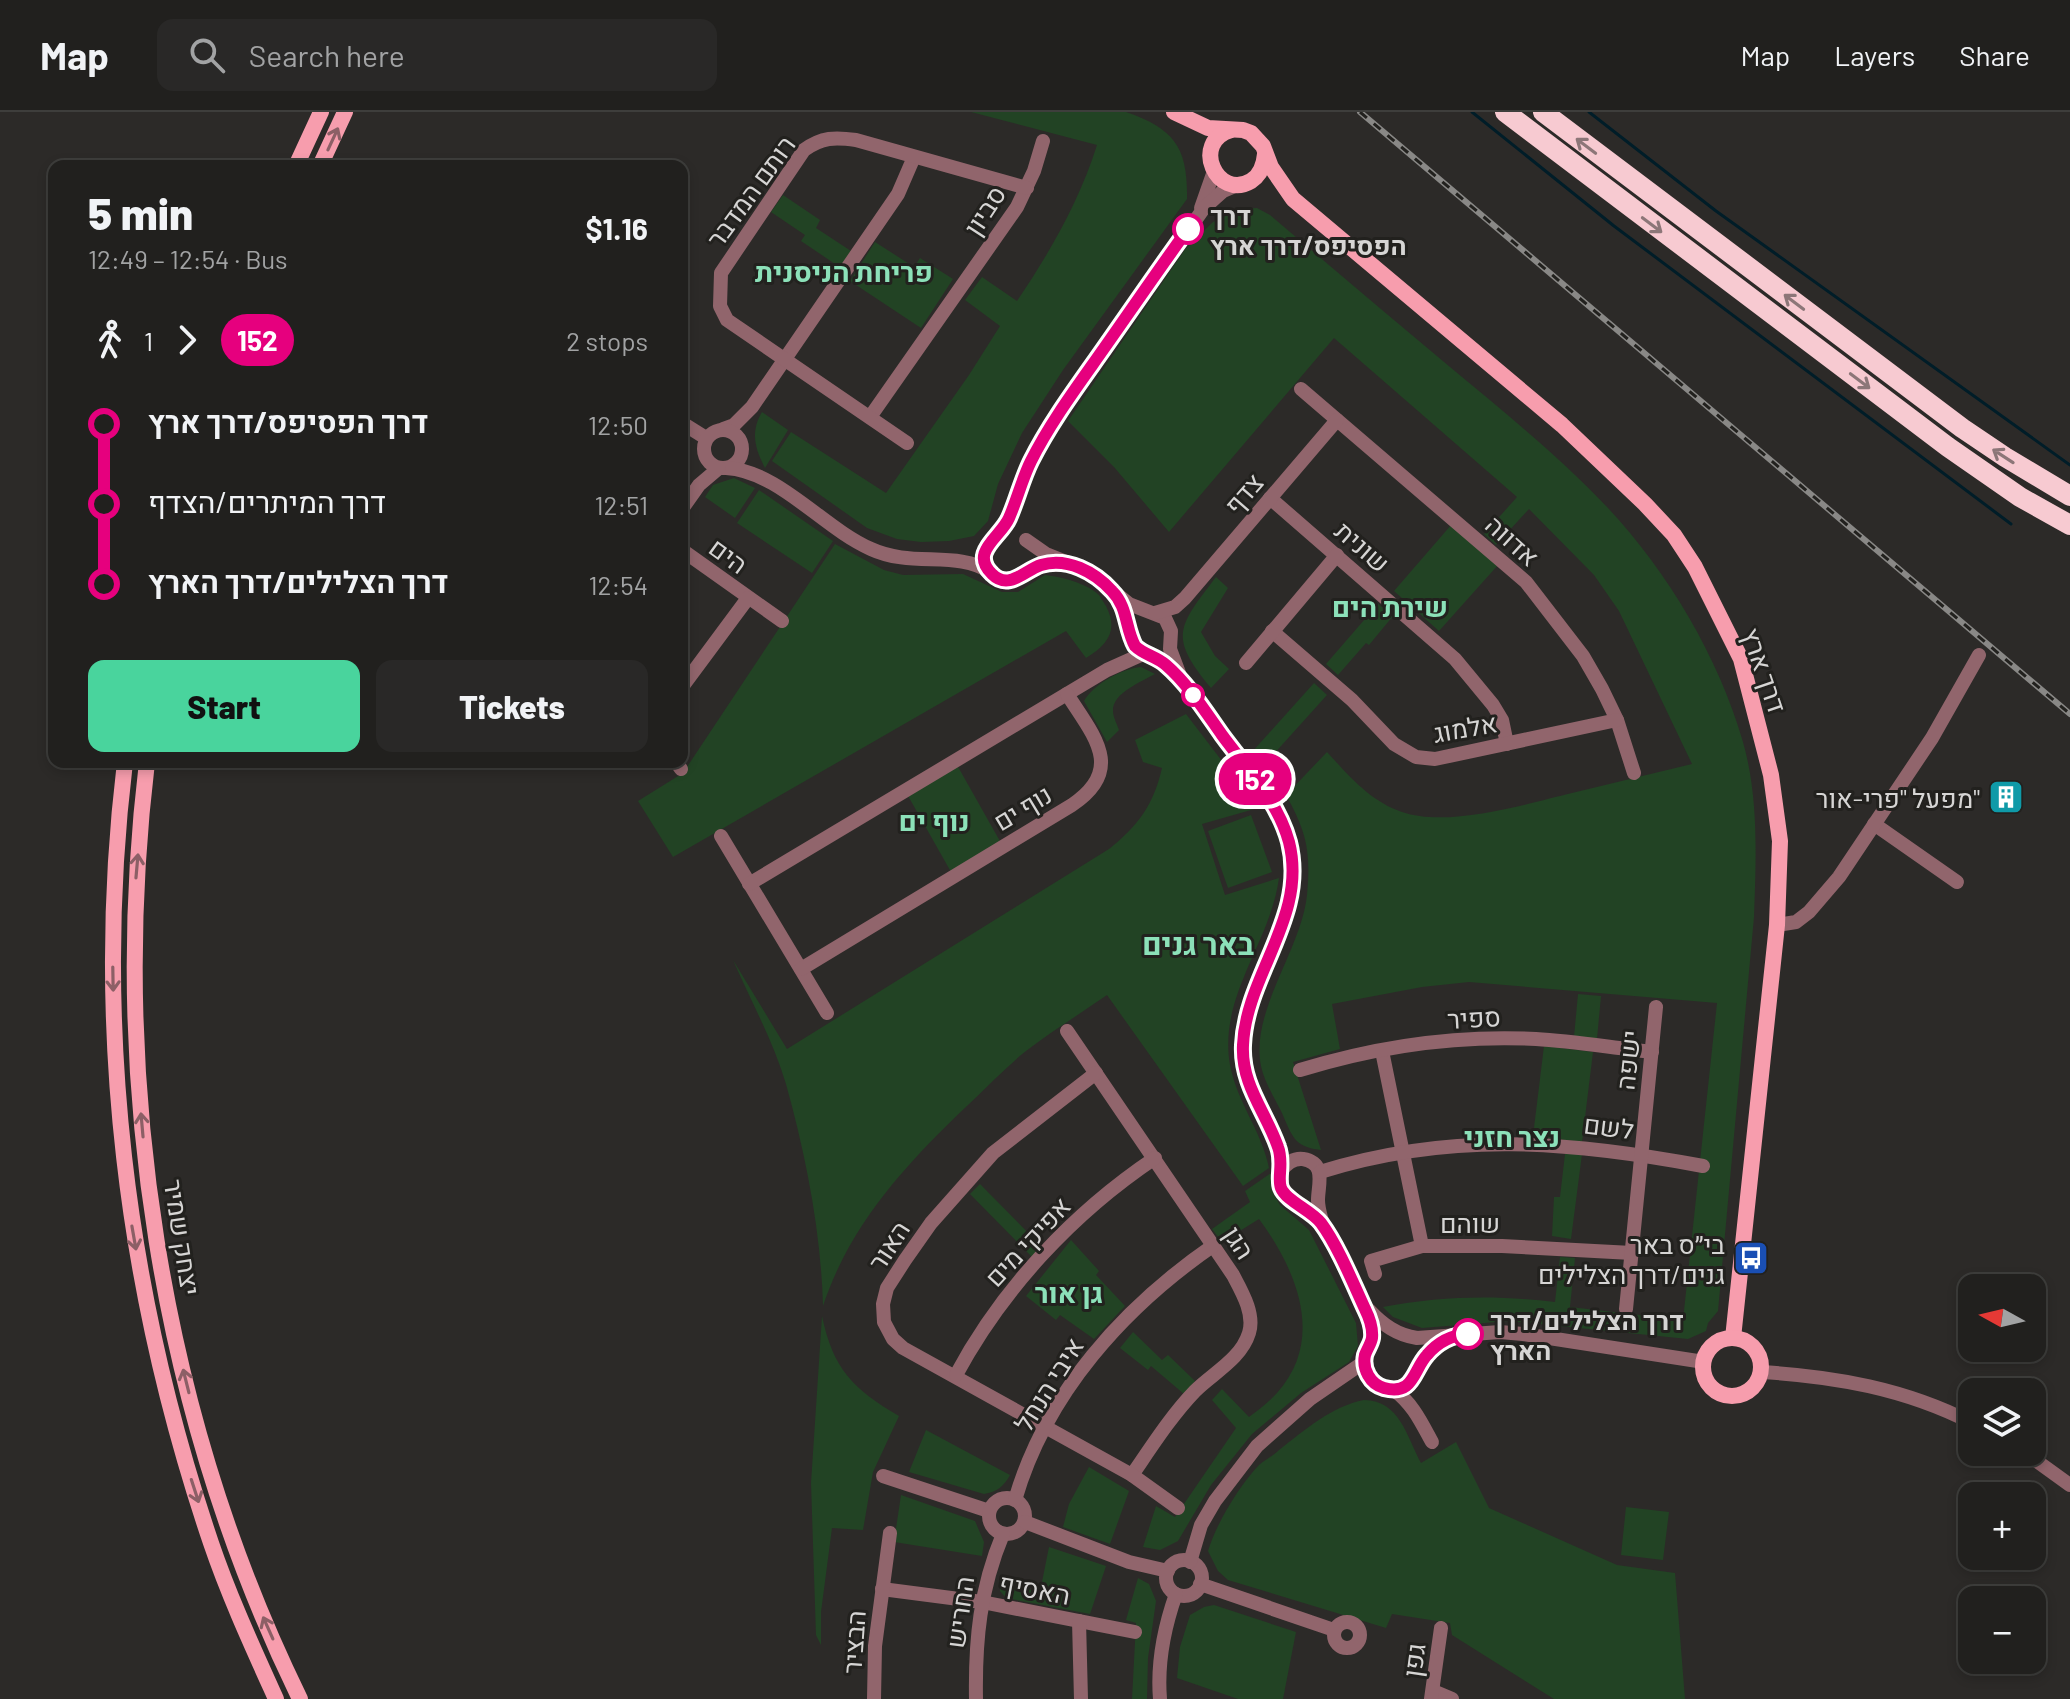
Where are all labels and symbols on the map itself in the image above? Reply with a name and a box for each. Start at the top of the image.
one-way arrow [326,127,341,151]
street label: רותם המדבר [699,129,801,253]
one-way arrow [1576,137,1597,154]
street label: סביון [956,179,1012,241]
place label: דרך הפסיפס/דרך ארץ [1210,199,1407,260]
marker: דרך הפסיפס/דרך ארץ [1173,214,1203,244]
one-way arrow [1641,217,1662,234]
district label: פריחת הניסנית [755,254,933,288]
one-way arrow [1784,293,1805,310]
one-way arrow [1849,373,1870,390]
one-way arrow [1992,447,2015,463]
street label: צדף [1217,467,1269,519]
street label: אדווה [1480,508,1546,572]
street label: שונית [1329,514,1397,578]
street label: הים [704,531,754,579]
district label: שירת הים [1332,589,1448,623]
street label: דרך ארץ [1736,623,1794,717]
unlabelled marker [1182,684,1204,706]
street label: אלמוג [1431,706,1499,748]
line badge: 152 [1209,753,1301,805]
street label: נוף ים [987,778,1057,836]
building icon: מפעל "פרי-אור" [1987,778,2025,816]
place label: מפעל "פרי-אור" [1816,782,1980,813]
district label: נוף ים [898,803,970,837]
one-way arrow [130,853,145,880]
district label: באר גנים [1142,925,1254,961]
one-way arrow [106,965,121,992]
street label: ספיר [1446,1000,1502,1034]
street label: ישפה [1608,1029,1646,1091]
street label: לשם [1582,1108,1636,1144]
one-way arrow [135,1112,150,1139]
district label: נצר חזני [1464,1119,1560,1153]
street label: יצחק שמיר [159,1177,207,1297]
street label: אפיקי מים [978,1190,1076,1292]
street label: שוהם [1440,1207,1500,1238]
street label: האור [861,1215,915,1275]
street label: הגן [1218,1220,1262,1264]
one-way arrow [128,1225,143,1251]
place label: בי״ס באר גנים/דרך הצלילים [1538,1228,1725,1289]
bus stop icon: בי״ס באר גנים/דרך הצלילים [1732,1239,1770,1277]
north arrow [1958,1274,2046,1362]
district label: גן אור [1035,1275,1103,1309]
place label: דרך הצלילים/דרך הארץ [1490,1304,1684,1365]
marker: דרך הצלילים/דרך הארץ [1453,1319,1483,1349]
street label: איבי הנחל [1007,1331,1089,1437]
one-way arrow [178,1369,193,1395]
one-way arrow [188,1478,203,1503]
street label: האסיף [997,1566,1073,1610]
street label: החריש [939,1574,979,1650]
street label: הבציר [835,1609,871,1675]
one-way arrow [260,1616,275,1641]
street label: גפן [1395,1641,1431,1679]

